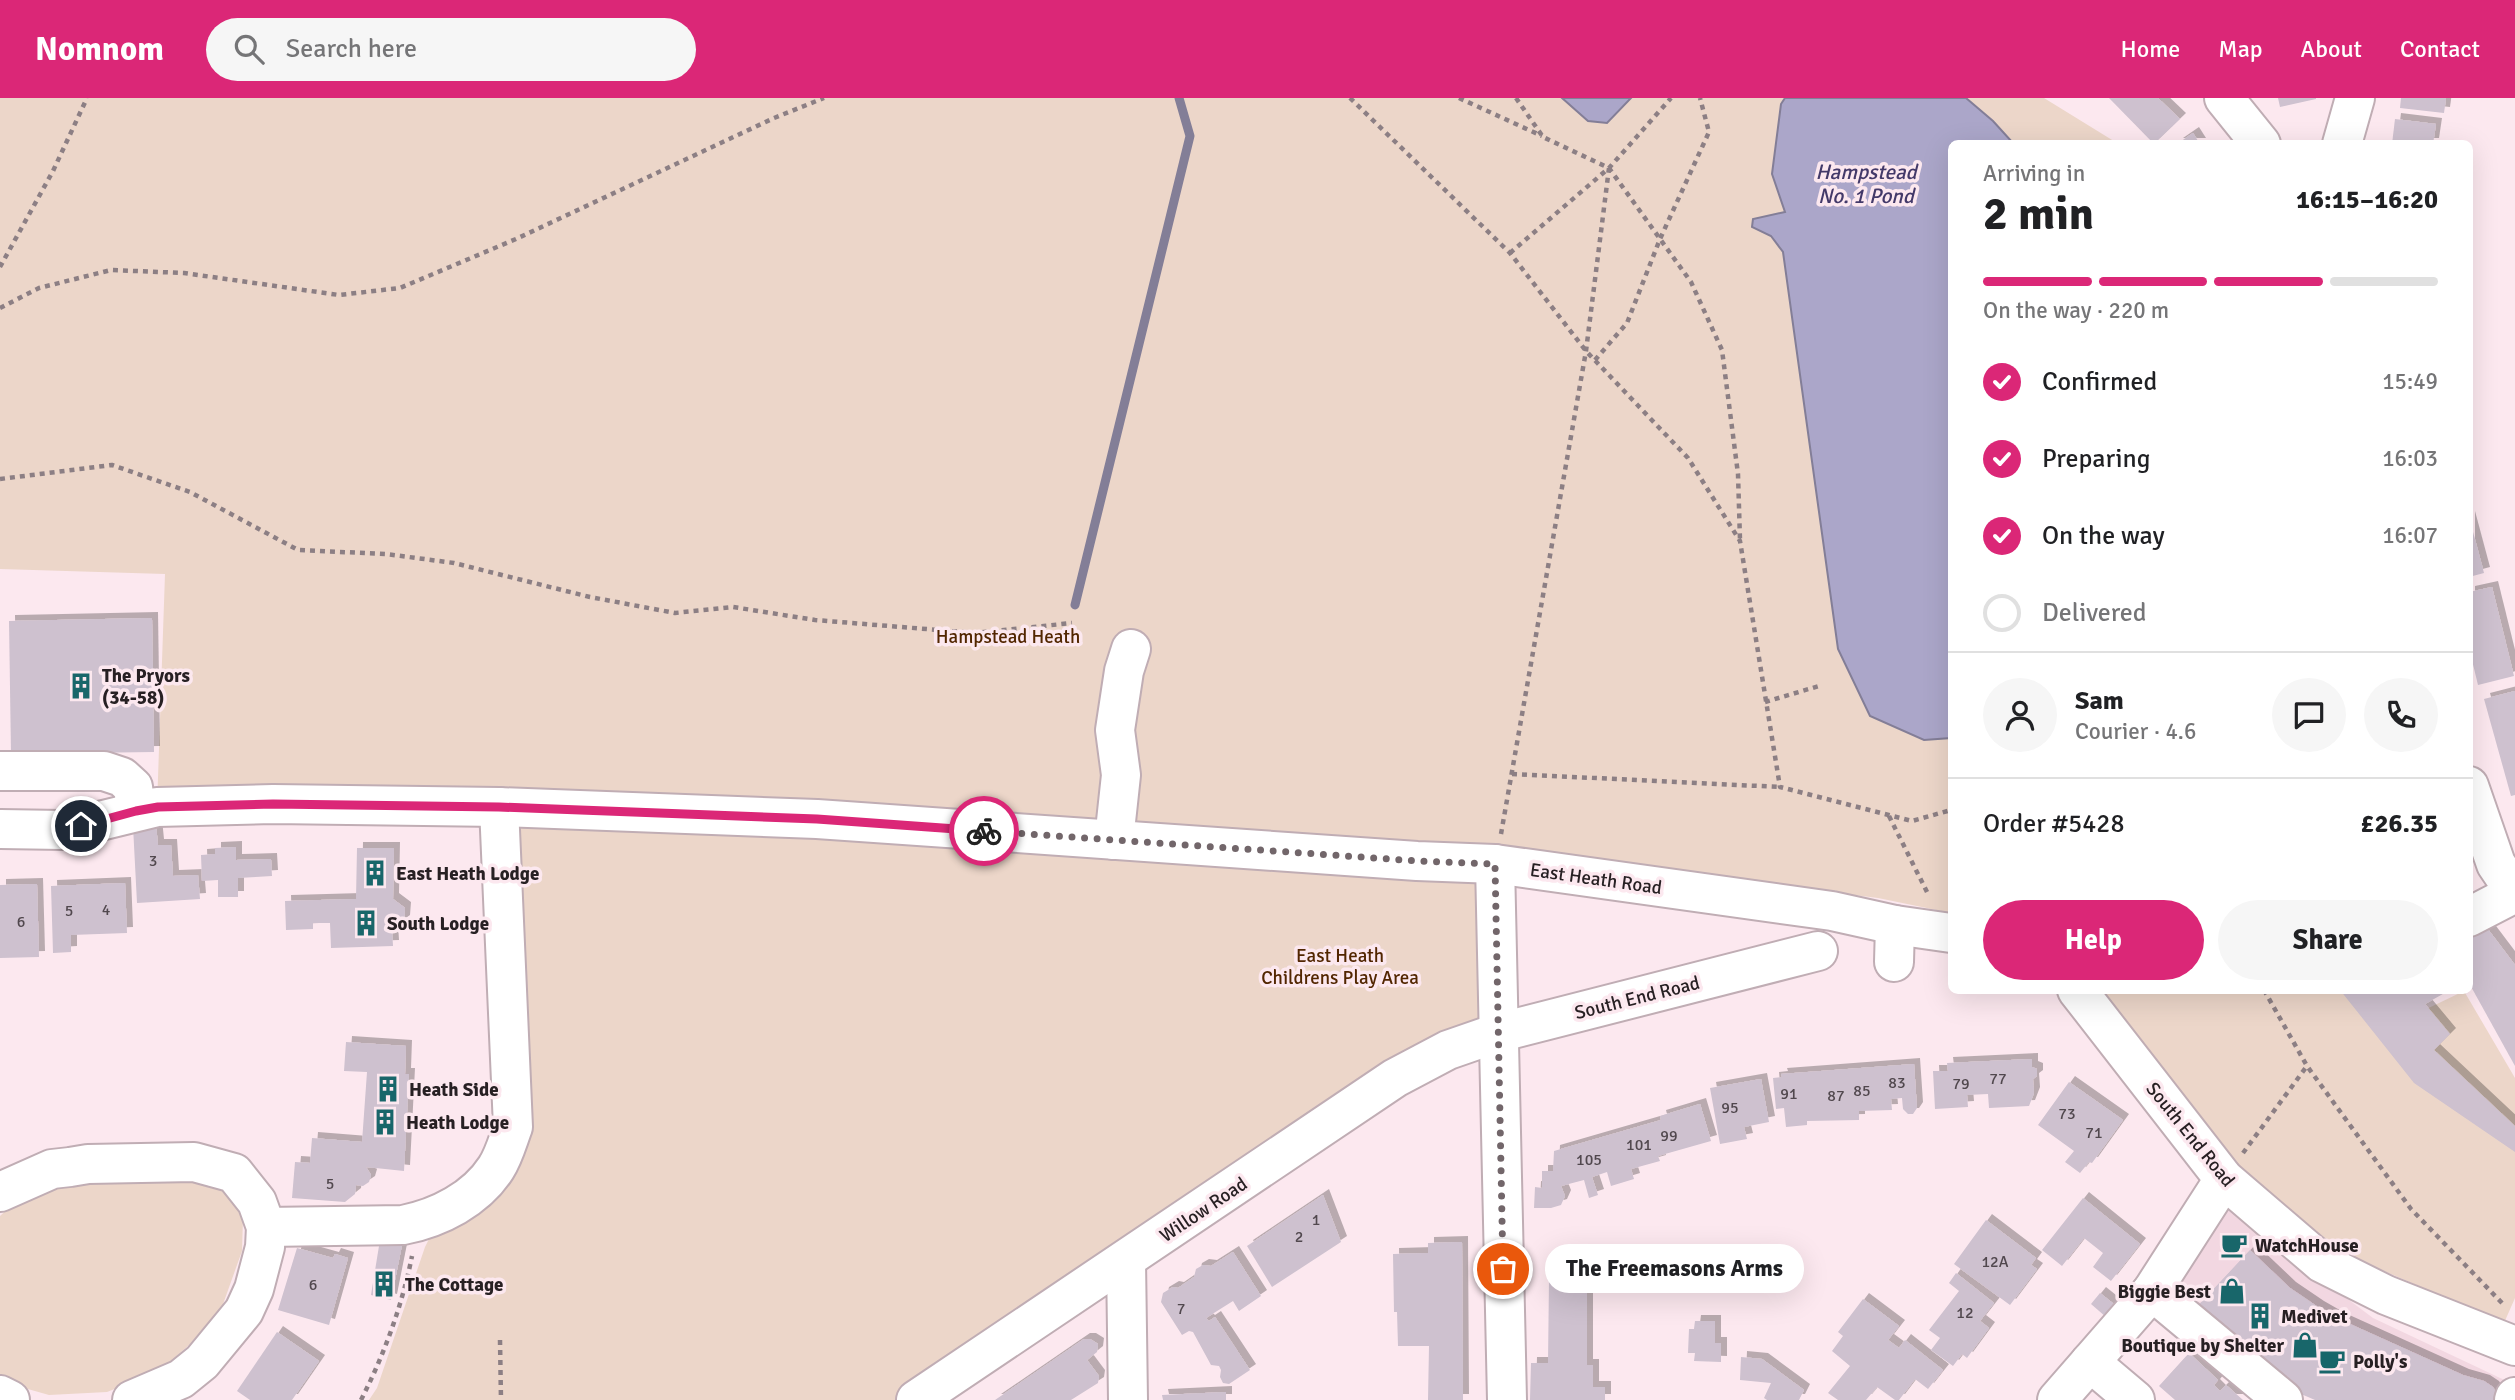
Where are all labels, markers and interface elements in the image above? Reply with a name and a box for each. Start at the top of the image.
search box [206,18,696,81]
text: Nomnom [35,29,164,70]
icon: search [230,30,268,68]
text: Search here [286,33,417,65]
text: Home [2120,34,2180,64]
text: Map [2218,34,2263,64]
text: About [2301,34,2362,64]
text: Contact [2400,34,2480,64]
water label: Hampstead No. 1 Pond [1815,159,1919,209]
text: Arriving in [1983,159,2085,188]
text: 16:15–16:20 [2296,184,2438,216]
text: 2 min [1983,186,2094,242]
text: On the way · 220 m [1983,296,2169,325]
icon: check [1983,363,2021,401]
text: Confirmed [2042,366,2157,398]
text: 15:49 [2382,367,2438,396]
icon: check [1983,440,2021,478]
text: Preparing [2042,443,2150,475]
text: 16:03 [2382,444,2438,473]
icon: check [1983,517,2021,555]
text: On the way [2042,520,2165,552]
text: 16:07 [2382,521,2438,550]
text: Delivered [2042,597,2147,629]
park label: Hampstead Heath [936,625,1080,649]
place label: The Pryors (34-58) [102,664,190,710]
building icon: The Pryors (34-58) [66,671,96,701]
button: person [1983,678,2057,752]
button: chat [2272,678,2346,752]
button: phone [2364,678,2438,752]
text: Sam [2075,685,2124,717]
text: Courier · 4.6 [2075,717,2196,746]
pin [51,796,111,856]
courier [949,796,1019,866]
icon: home [62,807,100,845]
text: Order #5428 [1983,808,2124,840]
text: £26.35 [2360,808,2438,840]
icon: bike [965,812,1003,850]
house number: 3 [149,851,157,871]
building icon: East Heath Lodge [360,858,390,888]
street label: East Heath Road [1528,858,1663,900]
place label: East Heath Lodge [396,862,539,886]
house number: 4 [102,900,111,920]
button: Help [1983,900,2204,980]
button: Share [2218,900,2438,980]
house number: 5 [65,901,73,921]
building icon: South Lodge [351,908,381,938]
house number: 6 [17,912,25,932]
place label: South Lodge [387,912,489,936]
park label: East Heath Childrens Play Area [1261,944,1419,990]
street label: South End Road [1572,971,1702,1025]
house number: 77 [1989,1069,2007,1089]
house number: 83 [1888,1073,1906,1093]
building icon: Heath Side [373,1074,403,1104]
house number: 79 [1952,1074,1970,1094]
street label: South End Road [2141,1077,2240,1192]
place label: Heath Side [409,1078,499,1102]
house number: 85 [1853,1081,1871,1101]
house number: 91 [1780,1084,1798,1104]
house number: 87 [1827,1086,1845,1106]
house number: 95 [1721,1098,1739,1118]
house number: 73 [2058,1104,2076,1124]
building icon: Heath Lodge [370,1107,400,1137]
place label: Heath Lodge [406,1111,509,1135]
house number: 71 [2085,1123,2103,1143]
house number: 99 [1660,1126,1678,1146]
house number: 101 [1626,1135,1652,1155]
house number: 105 [1576,1150,1602,1170]
street label: Willow Road [1155,1172,1252,1248]
house number: 5 [326,1174,334,1194]
house number: 1 [1312,1210,1320,1230]
house number: 2 [1295,1227,1303,1247]
cafe icon: WatchHouse [2219,1230,2249,1260]
place label: WatchHouse [2255,1234,2359,1258]
pin [1473,1239,1533,1299]
callout: The Freemasons Arms [1545,1244,1804,1294]
icon: bag [1484,1250,1522,1288]
house number: 12A [1981,1252,2009,1272]
text: The Freemasons Arms [1566,1254,1783,1283]
building icon: The Cottage [369,1269,399,1299]
place label: The Cottage [405,1273,504,1297]
house number: 6 [309,1275,317,1295]
shop icon: Biggie Best [2217,1276,2247,1306]
place label: Biggie Best [2117,1280,2211,1304]
house number: 7 [1177,1299,1185,1319]
building icon: Medivet [2245,1301,2275,1331]
house number: 12 [1956,1303,1974,1323]
place label: Medivet [2281,1305,2348,1329]
shop icon: Boutique by Shelter [2290,1330,2320,1360]
place label: Boutique by Shelter [2121,1334,2284,1358]
cafe icon: Polly's [2317,1346,2347,1376]
place label: Polly's [2353,1350,2407,1374]

